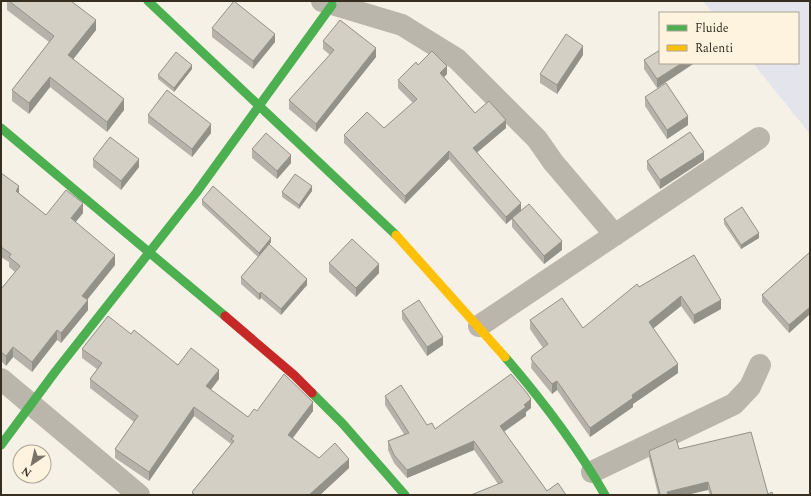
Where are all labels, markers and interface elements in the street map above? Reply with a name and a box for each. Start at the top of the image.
legend [659,12,799,64]
text: Fluide [695,19,729,38]
text: Ralenti [695,39,733,58]
north arrow [12,444,52,484]
text: N [18,462,35,481]

